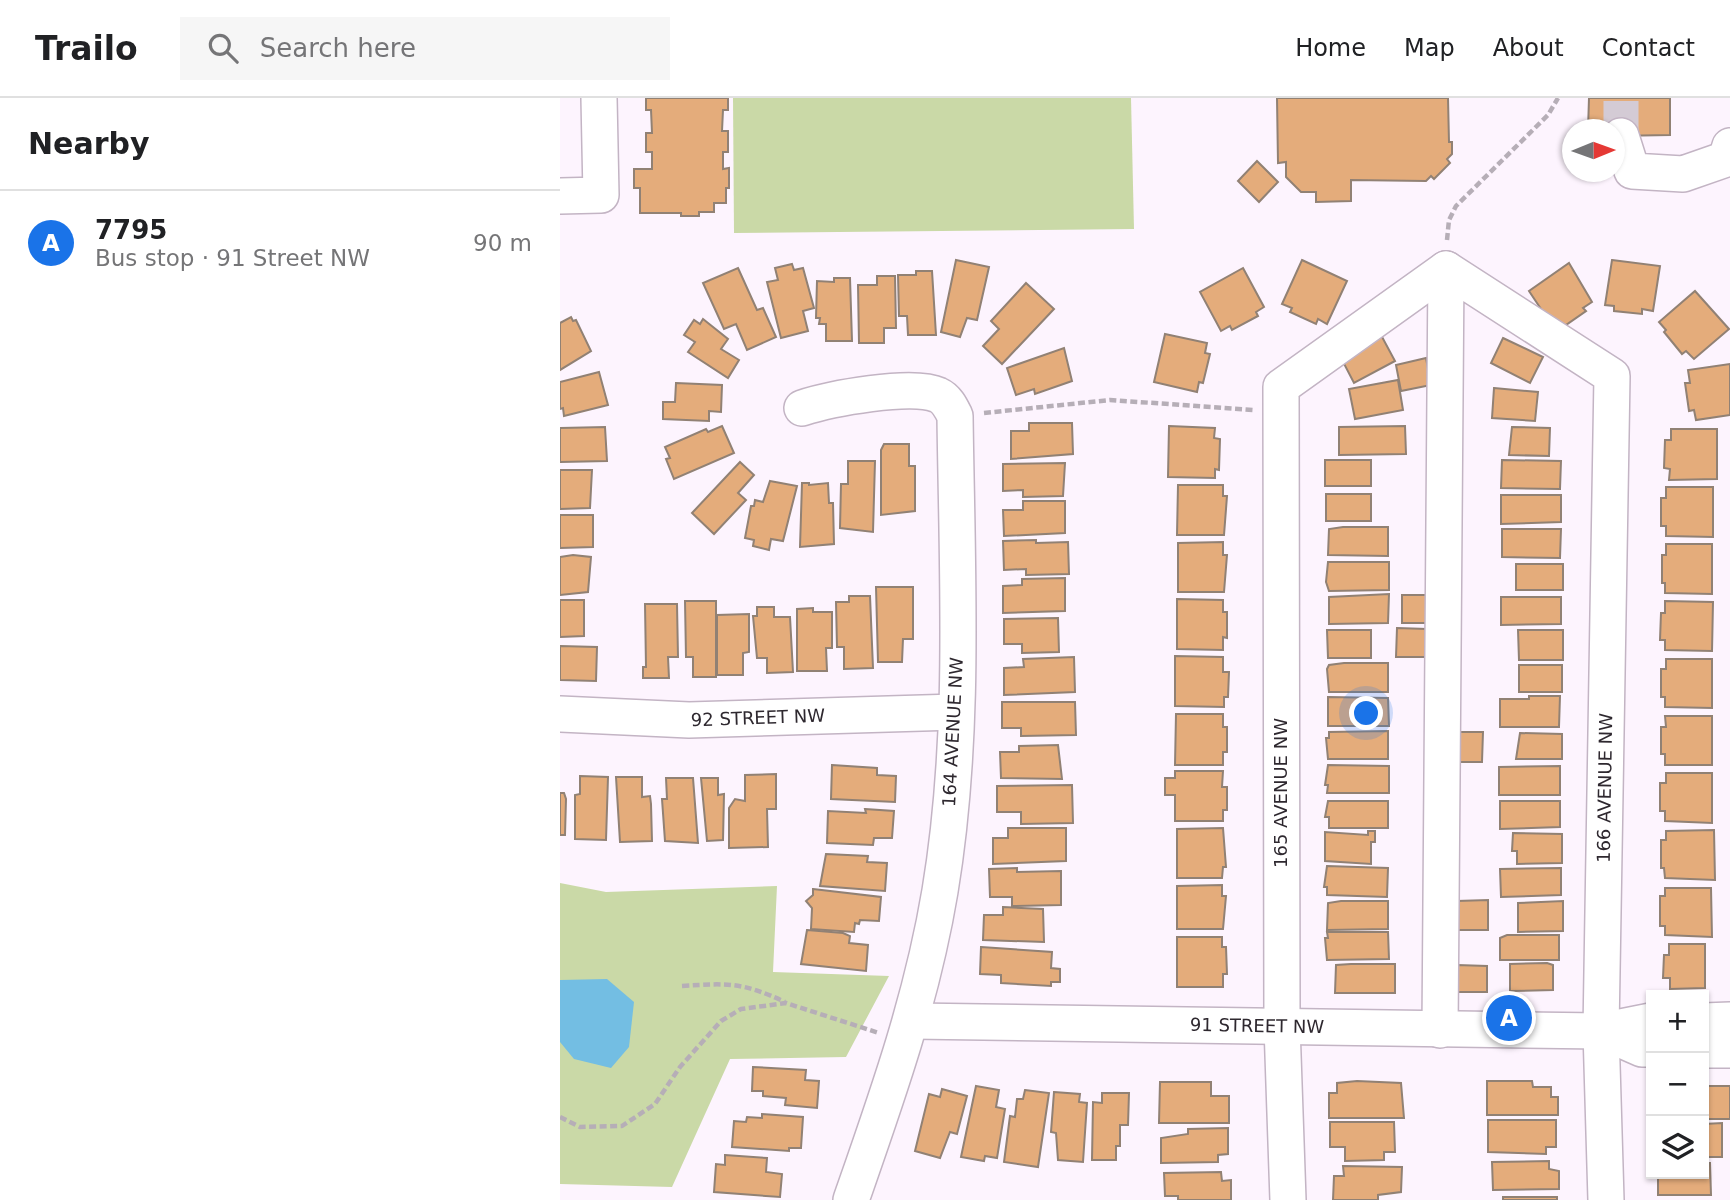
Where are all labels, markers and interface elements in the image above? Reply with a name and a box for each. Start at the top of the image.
search box [180,17,670,80]
text: Trailo [35,29,138,68]
icon: search [204,29,242,67]
text: Search here [260,33,416,63]
text: Home [1295,34,1366,62]
text: Map [1404,34,1455,62]
text: About [1493,34,1564,62]
text: Contact [1602,34,1695,62]
north arrow [1562,119,1625,182]
text: Nearby [28,126,150,161]
text: 7795 [95,215,167,245]
text: A [42,230,60,256]
text: 90 m [473,230,532,256]
text: Bus stop · 91 Street NW [95,245,370,271]
street label: 164 AVENUE NW [938,656,967,807]
your location [1349,696,1383,730]
street label: 92 STREET NW [691,705,826,730]
street label: 166 AVENUE NW [1593,713,1616,863]
street label: 165 AVENUE NW [1270,718,1291,868]
map controls [1646,990,1709,1179]
button: + [1646,990,1709,1053]
pin: A [1486,992,1532,1044]
street label: 91 STREET NW [1190,1014,1325,1037]
button: − [1646,1053,1709,1116]
button: layers [1646,1116,1709,1179]

